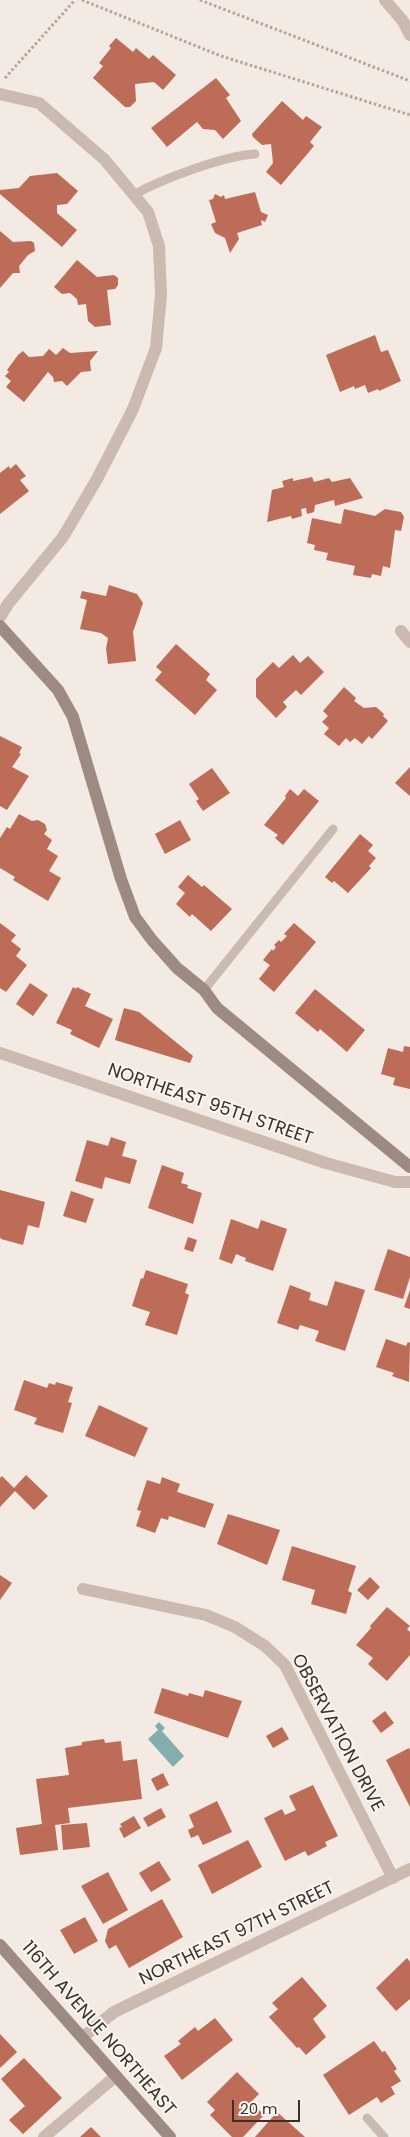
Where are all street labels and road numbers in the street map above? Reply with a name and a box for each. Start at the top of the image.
street label: NORTHEAST 95TH STREET [105,1060,315,1150]
street label: OBSERVATION DRIVE [286,1650,388,1816]
street label: NORTHEAST 97TH STREET [136,1877,338,1991]
street label: 116TH AVENUE NORTHEAST [16,1937,180,2121]

